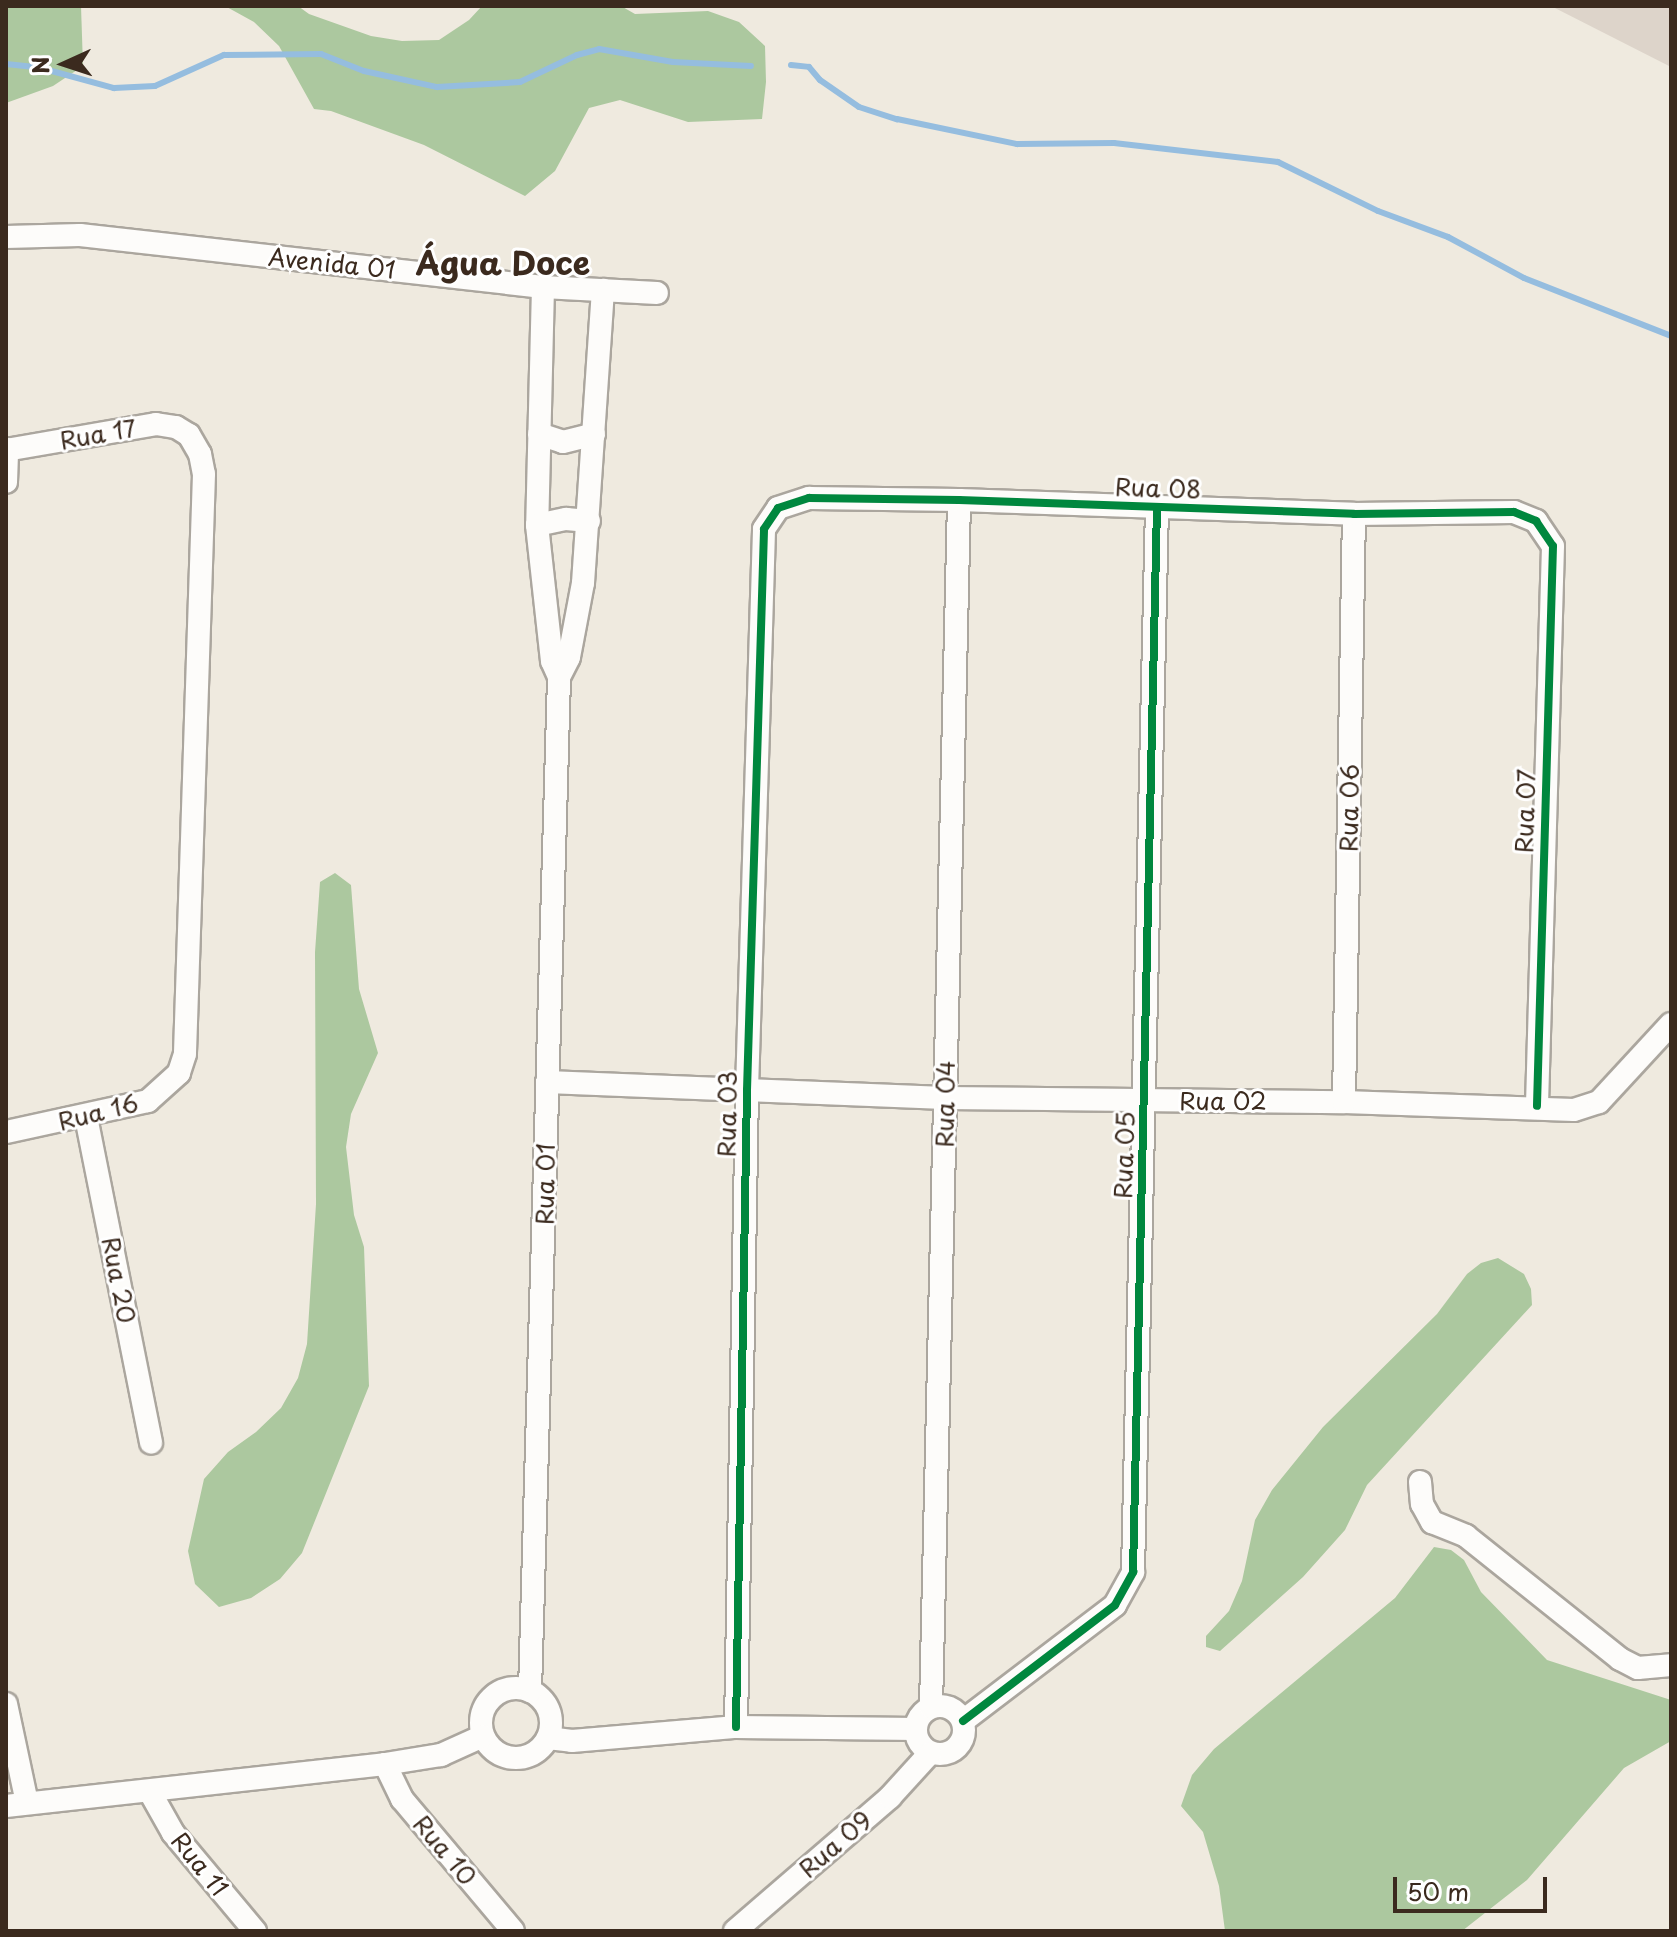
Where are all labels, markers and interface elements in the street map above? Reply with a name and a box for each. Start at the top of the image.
north arrow [24,24,104,104]
text: N [23,56,56,75]
street label: Avenida 01 [267,242,397,284]
district label: Água Doce [415,243,591,281]
street label: Rua 17 [57,413,139,455]
street label: Rua 08 [1114,472,1202,504]
street label: Rua 06 [1334,764,1364,852]
street label: Rua 07 [1509,768,1541,854]
street label: Rua 04 [930,1060,960,1148]
street label: Rua 03 [712,1070,742,1158]
street label: Rua 02 [1179,1087,1267,1115]
street label: Rua 16 [55,1088,141,1136]
street label: Rua 05 [1108,1111,1140,1199]
street label: Rua 01 [530,1143,560,1225]
street label: Rua 20 [96,1234,142,1326]
street label: Rua 09 [793,1805,877,1883]
street label: Rua 10 [408,1809,482,1891]
street label: Rua 11 [166,1826,234,1902]
scale bar [1397,1861,1551,1911]
text: 50 m [1407,1873,1469,1909]

